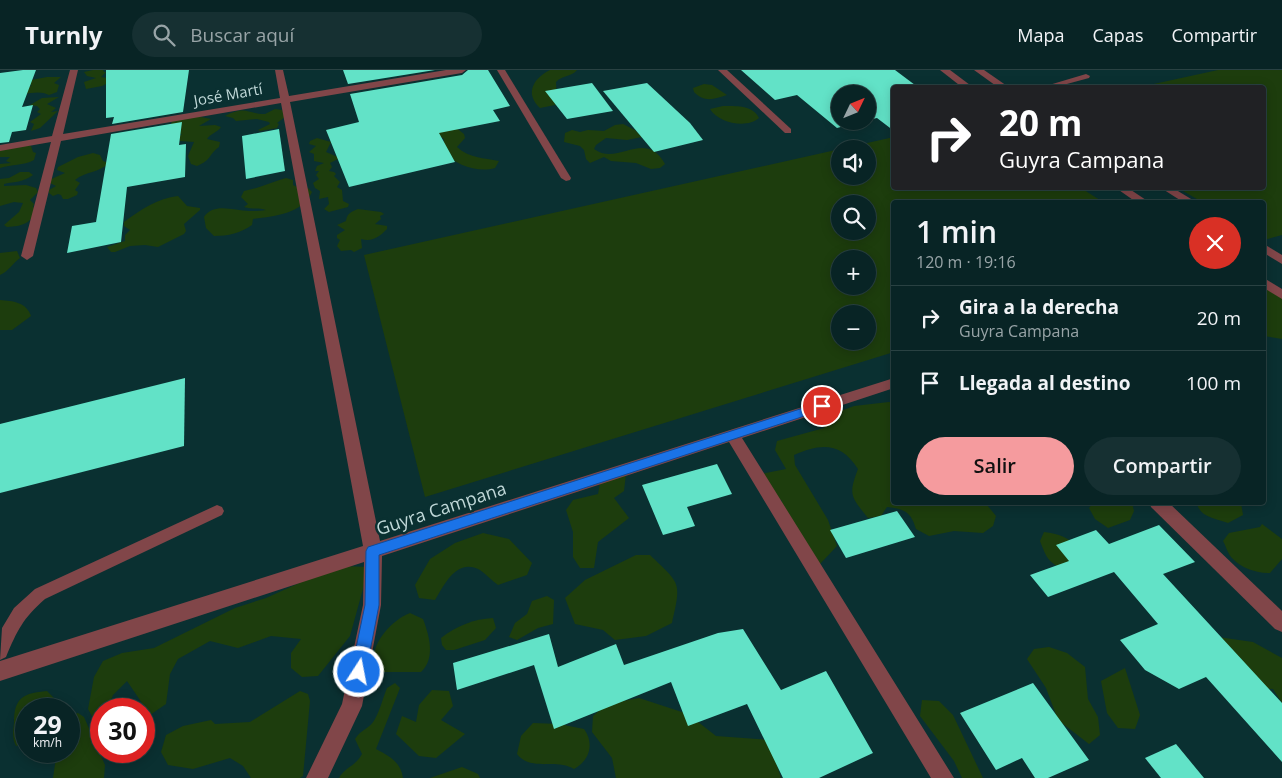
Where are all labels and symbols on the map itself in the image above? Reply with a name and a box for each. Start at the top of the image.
street label: José Martí [190,78,265,110]
north arrow [831,85,876,130]
pin [801,385,843,427]
street label: Guyra Campana [373,476,509,540]
position arrow [332,645,384,697]
speed limit sign: 30 [90,698,155,763]

